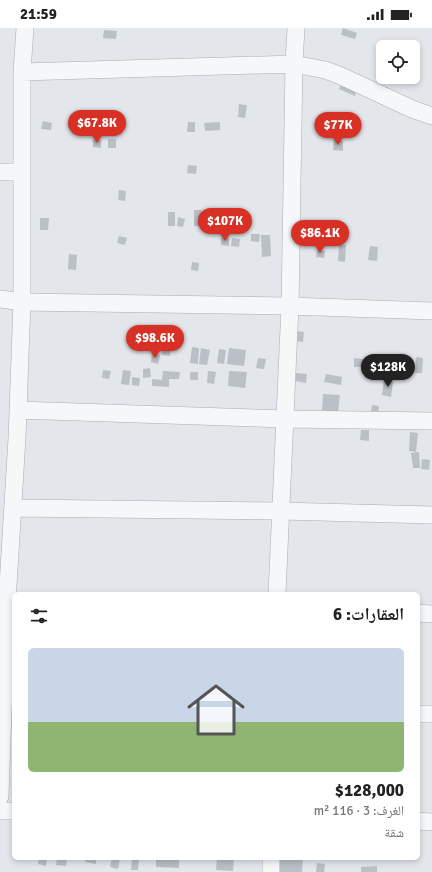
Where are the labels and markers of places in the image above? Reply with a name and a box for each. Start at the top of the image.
pin: $67.8K [64,110,130,144]
pin: $77K [314,112,362,146]
pin: $107K [197,208,253,242]
pin: $86.1K [287,220,353,254]
pin: $98.6K [122,325,188,359]
pin: $128K [360,354,416,388]

